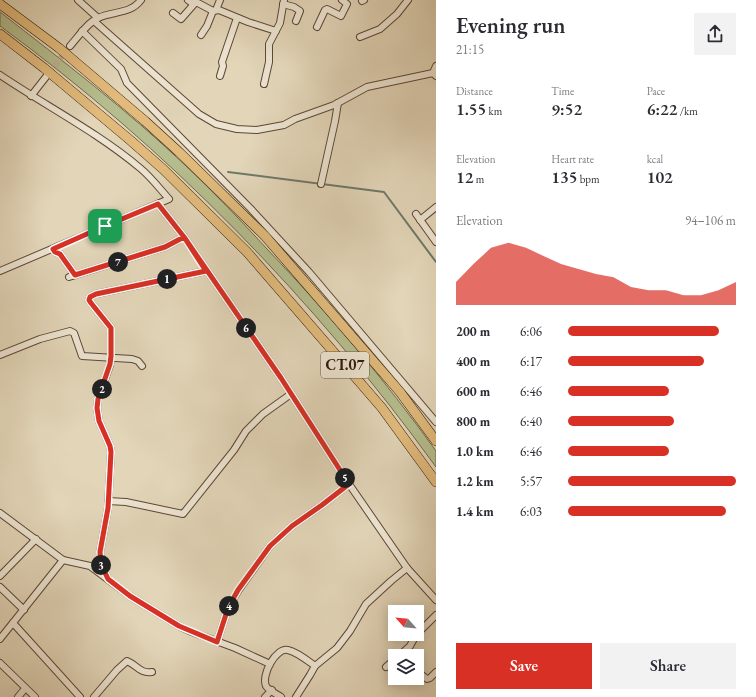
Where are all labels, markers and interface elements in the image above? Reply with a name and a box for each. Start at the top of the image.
text: Evening run [456,11,565,40]
button: share [694,13,736,55]
text: 21:15 [456,41,484,58]
text: Distance [456,84,493,98]
text: Time [551,84,574,98]
text: Pace [647,84,665,98]
text: 1.55 [456,98,486,120]
text: 9:52 [551,98,582,120]
text: 6:22 [647,98,677,120]
text: km [486,104,502,118]
text: /km [677,104,698,118]
text: Elevation [456,152,496,166]
text: Heart rate [551,152,594,166]
text: kcal [647,152,663,166]
text: 12 [456,166,473,188]
text: 135 [551,166,578,188]
text: 102 [647,166,673,188]
text: m [473,172,484,186]
text: bpm [578,172,600,186]
pin [88,209,122,243]
text: Elevation [456,212,503,229]
text: 94–106 m [685,212,736,229]
icon: arrive [94,215,116,237]
pin: 7 [108,252,128,272]
text: 7 [115,255,121,269]
pin: 1 [157,269,177,289]
text: 1 [164,272,170,286]
pin: 6 [236,318,256,338]
text: 6 [243,321,249,335]
text: 200 m [456,323,490,340]
text: 6:06 [520,323,542,340]
road number: CT.07 [321,352,369,378]
text: 400 m [456,353,490,370]
text: 6:17 [520,353,542,370]
pin: 2 [92,379,112,399]
text: 2 [99,382,105,396]
text: 600 m [456,383,490,400]
text: 6:46 [520,383,542,400]
text: 800 m [456,413,490,430]
text: 6:40 [520,413,542,430]
text: 1.0 km [456,443,494,460]
text: 6:46 [520,443,542,460]
pin: 5 [335,468,355,488]
text: 5 [342,471,348,485]
text: 1.2 km [456,473,494,490]
text: 5:57 [520,473,542,490]
text: 1.4 km [456,503,494,520]
text: 6:03 [520,503,542,520]
pin: 3 [91,555,111,575]
text: 3 [98,558,104,572]
pin: 4 [219,596,239,616]
text: 4 [226,599,232,613]
north arrow [388,605,424,641]
map controls [388,605,424,685]
button: Save [456,643,592,689]
button: Share [600,643,736,689]
button: layers [388,649,424,685]

